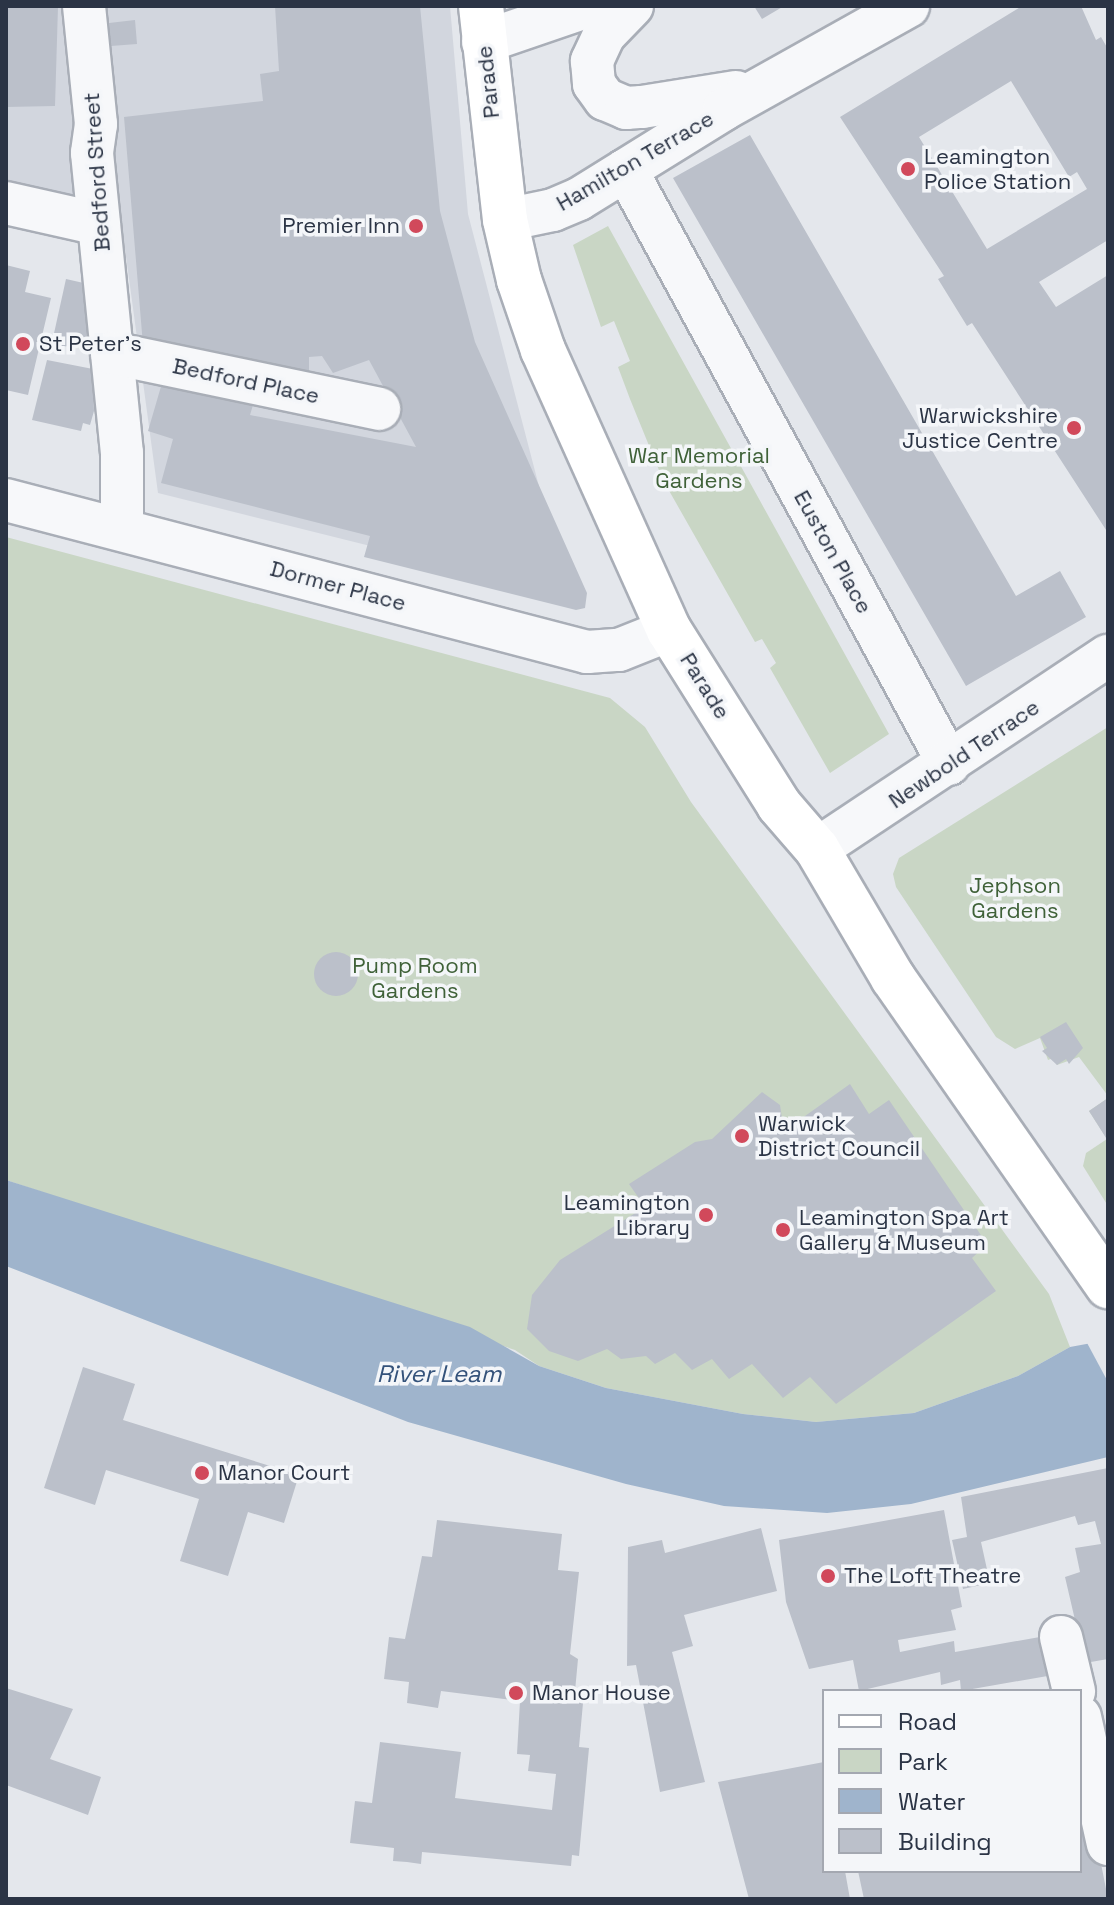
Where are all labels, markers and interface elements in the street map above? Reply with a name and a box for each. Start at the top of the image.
street label: Parade [471,44,505,120]
street label: Bedford Street [78,92,116,252]
street label: Hamilton Terrace [551,105,719,217]
place label: Leamington Police Station [924,143,1071,194]
marker: Leamington Police Station [899,160,917,178]
place label: Premier Inn [282,213,400,239]
marker: Premier Inn [407,217,425,235]
place label: St Peter's [39,331,142,357]
marker: St Peter's [14,335,32,353]
street label: Bedford Place [170,353,322,409]
place label: Warwickshire Justice Centre [902,402,1058,454]
marker: Warwickshire Justice Centre [1065,419,1083,437]
park label: War Memorial Gardens [628,442,770,494]
street label: Euston Place [788,486,878,618]
street label: Dormer Place [267,555,409,617]
street label: Parade [674,648,736,724]
street label: Newbold Terrace [883,694,1045,814]
park label: Jephson Gardens [969,872,1061,924]
park label: Pump Room Gardens [352,952,478,1004]
place label: Warwick District Council [758,1110,920,1162]
marker: Warwick District Council [733,1127,751,1145]
place label: Leamington Library [564,1189,690,1240]
place label: Leamington Spa Art Gallery & Museum [799,1204,1009,1256]
marker: Leamington Library [697,1206,715,1224]
marker: Leamington Spa Art Gallery & Museum [774,1221,792,1239]
water label: River Leam [377,1360,501,1388]
place label: Manor Court [218,1460,350,1486]
marker: Manor Court [193,1464,211,1482]
place label: The Loft Theatre [844,1563,1022,1589]
marker: The Loft Theatre [819,1567,837,1585]
place label: Manor House [532,1680,671,1706]
marker: Manor House [507,1684,525,1702]
legend [822,1689,1082,1873]
text: Road [898,1706,957,1737]
text: Park [898,1746,948,1777]
text: Water [898,1786,966,1817]
text: Building [898,1826,992,1857]

